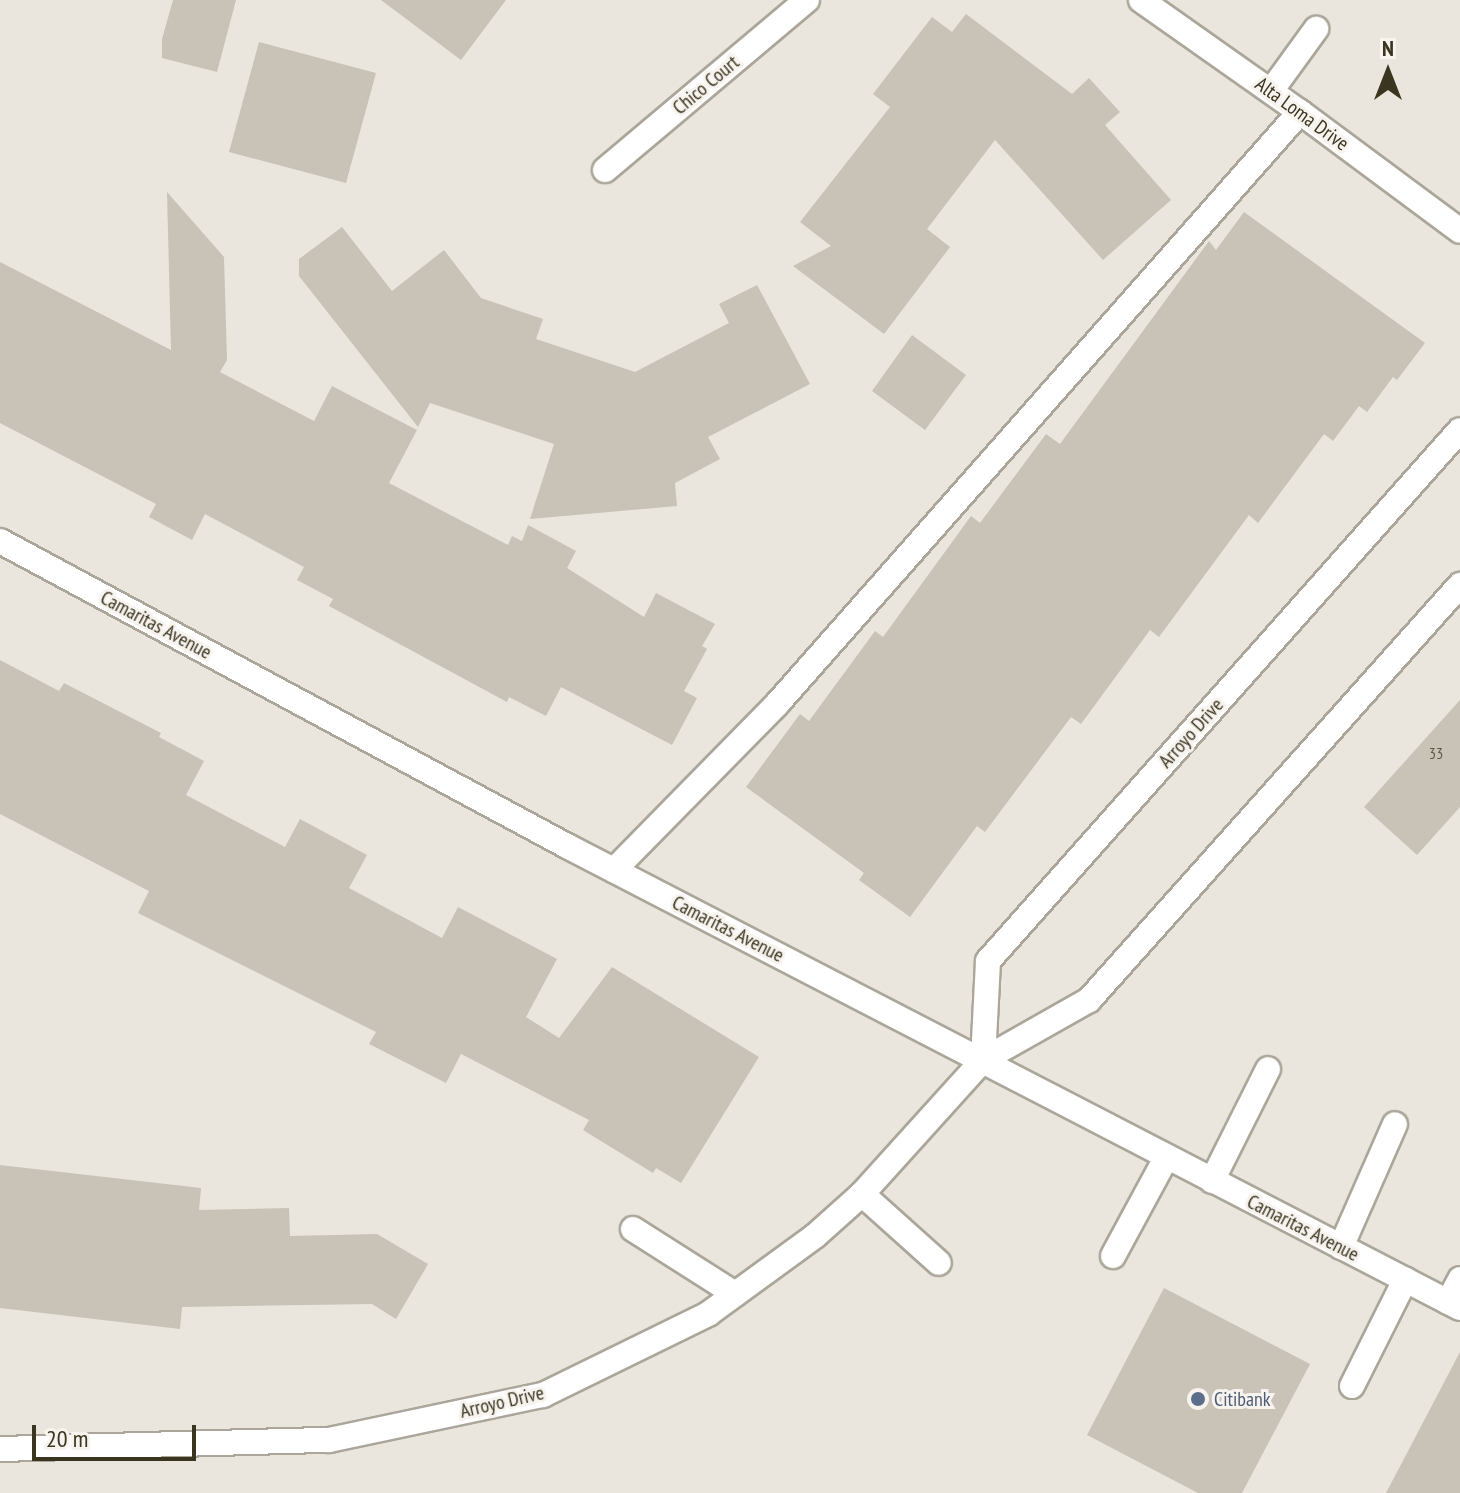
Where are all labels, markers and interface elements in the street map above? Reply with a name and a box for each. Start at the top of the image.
north arrow [1348,32,1428,112]
text: N [1382,34,1394,62]
street label: Chico Court [668,50,744,120]
street label: Alta Loma Drive [1251,72,1353,156]
street label: Camaritas Avenue [96,586,216,664]
street label: Arroyo Drive [1153,693,1229,773]
house number: 33 [1429,743,1443,763]
street label: Camaritas Avenue [668,890,788,968]
street label: Camaritas Avenue [1243,1189,1363,1267]
street label: Arroyo Drive [458,1381,546,1423]
place label: Citibank [1214,1387,1271,1411]
marker: Citibank [1189,1390,1207,1408]
scale bar [36,1409,200,1459]
text: 20 m [46,1423,88,1454]

